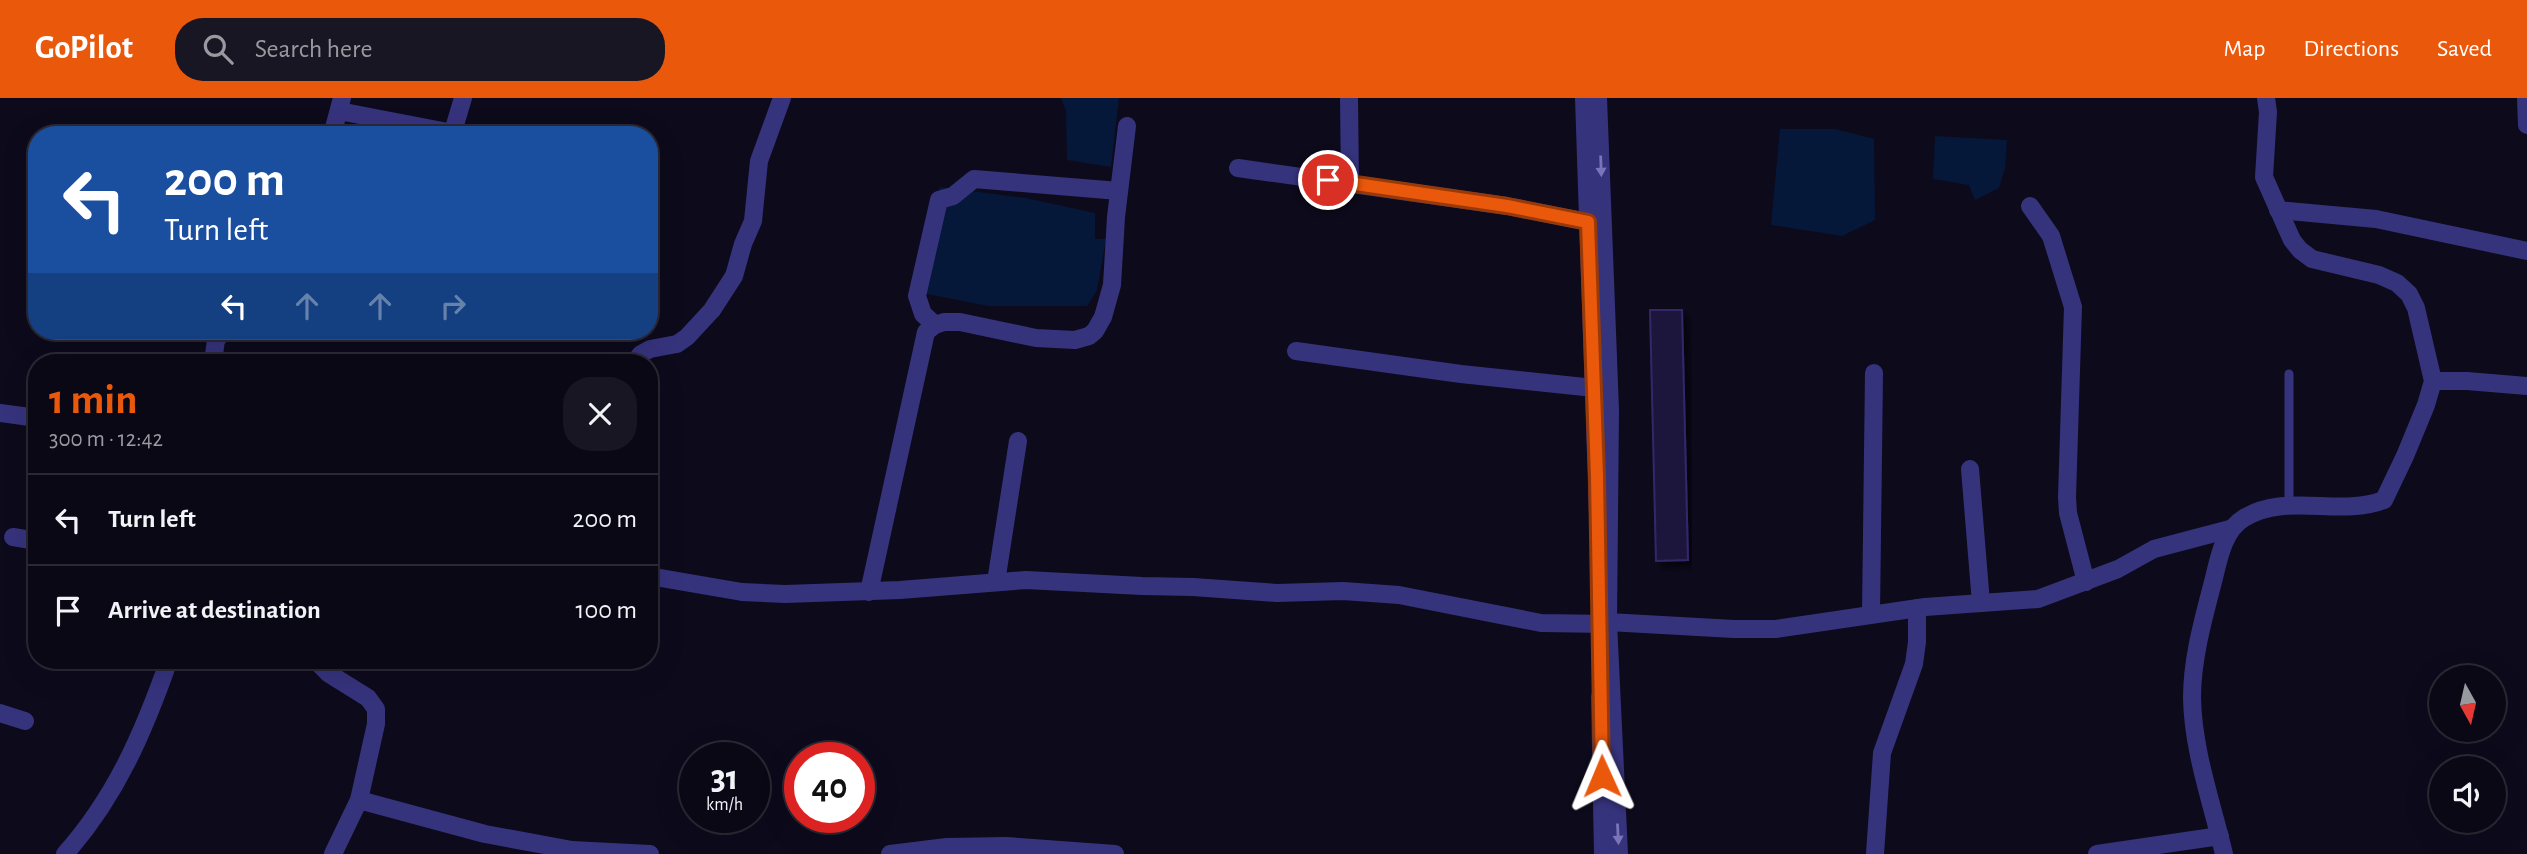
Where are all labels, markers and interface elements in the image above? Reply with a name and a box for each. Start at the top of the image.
search box [175,18,665,81]
icon: search [199,30,237,68]
text: GoPilot [35,32,133,65]
text: Search here [255,36,372,62]
text: Map [2223,37,2265,61]
text: Directions [2303,37,2399,61]
text: Saved [2437,37,2492,61]
pin [1298,150,1358,210]
icon: left [49,154,140,245]
one-way arrow [1595,155,1606,177]
text: 200 m [164,156,285,205]
icon: arrive [1309,161,1347,199]
text: Turn left [164,214,268,246]
icon: left [215,287,253,325]
icon: ahead [288,287,326,325]
icon: ahead [361,287,399,325]
icon: right [434,287,472,325]
button: close [563,377,637,451]
text: 1 min [49,379,138,421]
text: 300 m · 12:42 [49,428,163,451]
icon: left [49,501,87,539]
text: Turn left [108,506,196,532]
text: 200 m [573,506,637,532]
icon: arrive [49,592,87,630]
text: Arrive at destination [108,597,321,623]
text: 100 m [576,597,637,623]
north arrow [2429,665,2506,742]
map controls [2429,665,2506,833]
position arrow [1565,739,1639,813]
speed limit sign: 40 [784,742,875,833]
button: sound [2429,756,2506,833]
text: 31 [711,761,738,796]
text: km/h [706,796,743,814]
one-way arrow [1613,824,1624,846]

